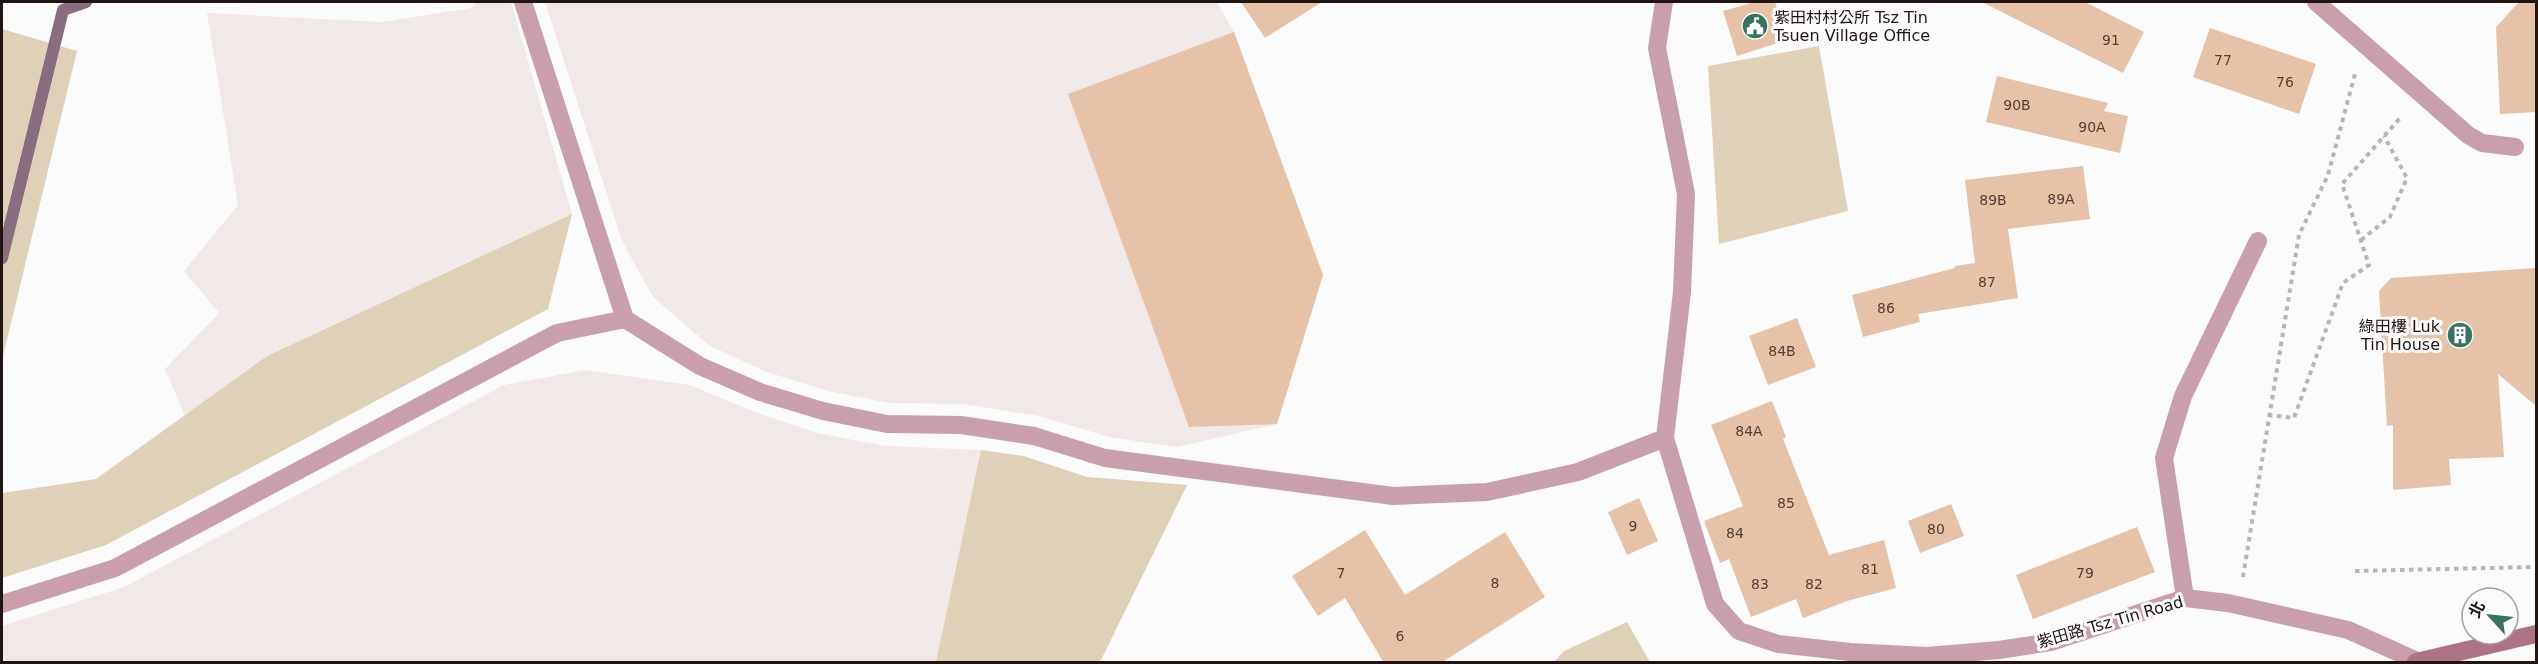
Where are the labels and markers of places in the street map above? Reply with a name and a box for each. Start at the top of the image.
place label: 紫田村村公所 Tsz Tin Tsuen Village Office [1773,8,1930,45]
public building icon: 紫田村村公所 Tsz Tin Tsuen Village Office [1740,11,1770,41]
place label: 綠田樓 Luk Tin House [2359,317,2441,354]
building icon: 綠田樓 Luk Tin House [2445,320,2475,350]

